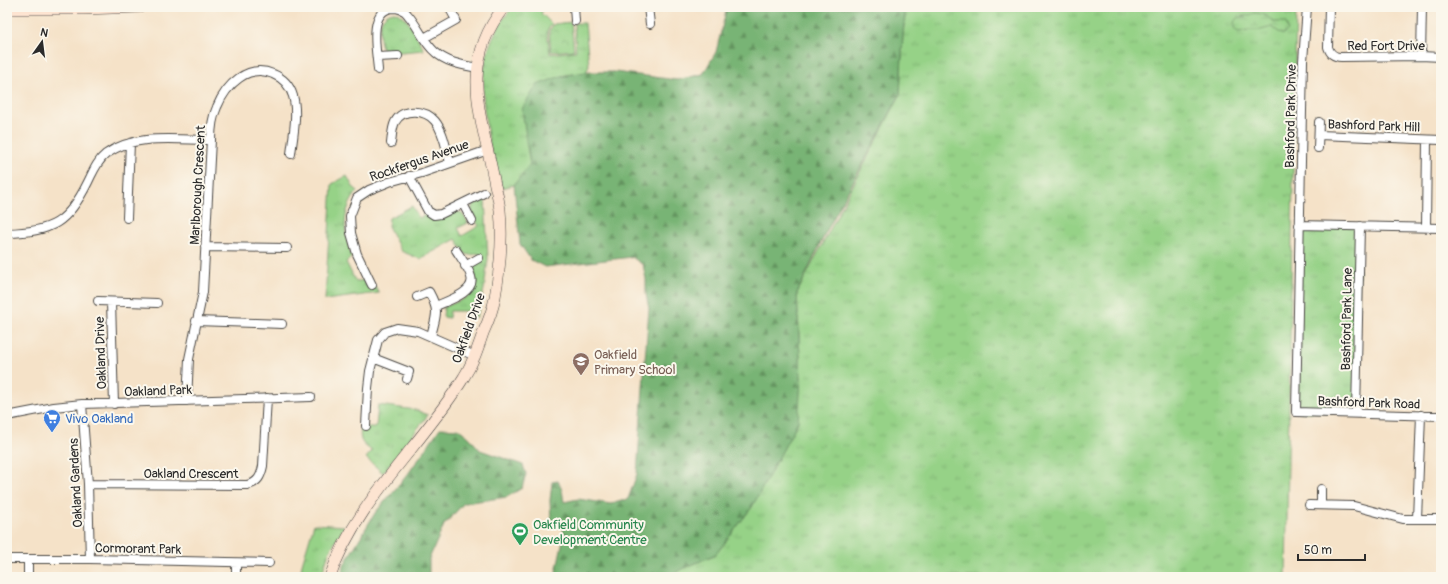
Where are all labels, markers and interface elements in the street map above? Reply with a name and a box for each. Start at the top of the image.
north arrow [22,22,62,62]
text: N [39,26,50,40]
street label: Red Fort Drive [1347,38,1425,54]
street label: Bashford Park Drive [1282,63,1300,168]
street label: Bashford Park Hill [1327,116,1421,136]
street label: Marlborough Crescent [187,124,209,245]
street label: Rockfergus Avenue [368,136,472,185]
street label: Bashford Park Lane [1338,267,1356,371]
street label: Oakfield Drive [449,290,489,366]
street label: Oakland Drive [92,316,110,390]
place label: Oakfield Primary School [594,347,676,378]
school or university icon: Oakfield Primary School [571,351,591,376]
street label: Oakland Park [124,382,193,400]
street label: Bashford Park Road [1317,393,1421,413]
supermarket icon: Vivo Oakland [42,408,62,433]
place label: Vivo Oakland [65,411,133,427]
street label: Oakland Gardens [66,438,86,528]
street label: Oakland Crescent [144,466,239,482]
place label: Oakfield Community Development Centre [533,517,647,548]
sports icon: Oakfield Community Development Centre [510,521,530,546]
scale bar [1298,536,1365,562]
street label: Cormorant Park [95,540,182,558]
text: 50 m [1304,543,1332,558]

